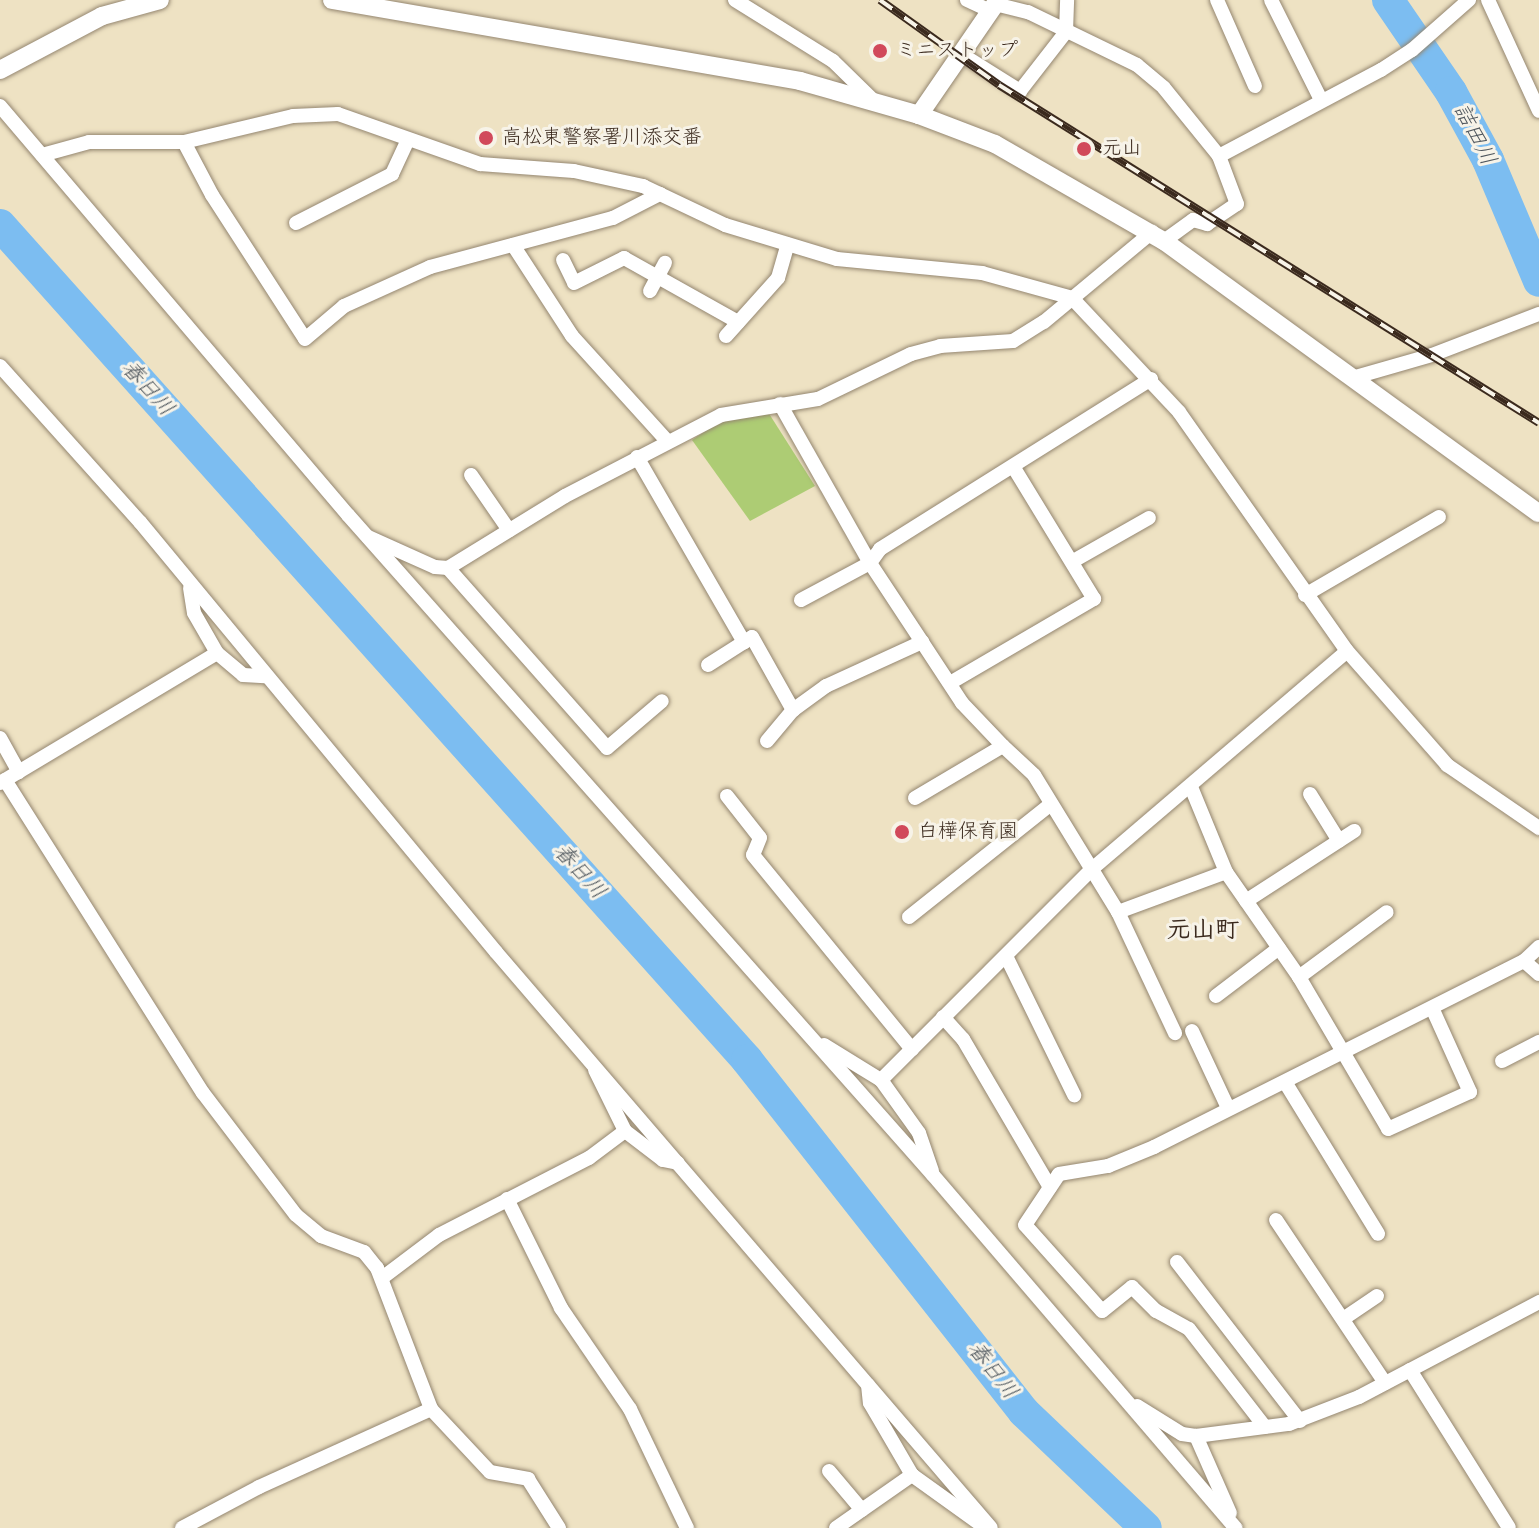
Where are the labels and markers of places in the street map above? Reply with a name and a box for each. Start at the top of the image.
place label: ミニストップ [896,39,1016,63]
marker: ミニストップ [871,42,889,60]
place label: 高松東警察署川添交番 [502,126,702,150]
marker: 高松東警察署川添交番 [477,129,495,147]
place label: 元山 [1102,137,1142,161]
marker: 元山 [1073,138,1095,160]
place label: 白樺保育園 [918,820,1018,844]
marker: 白樺保育園 [893,823,911,841]

